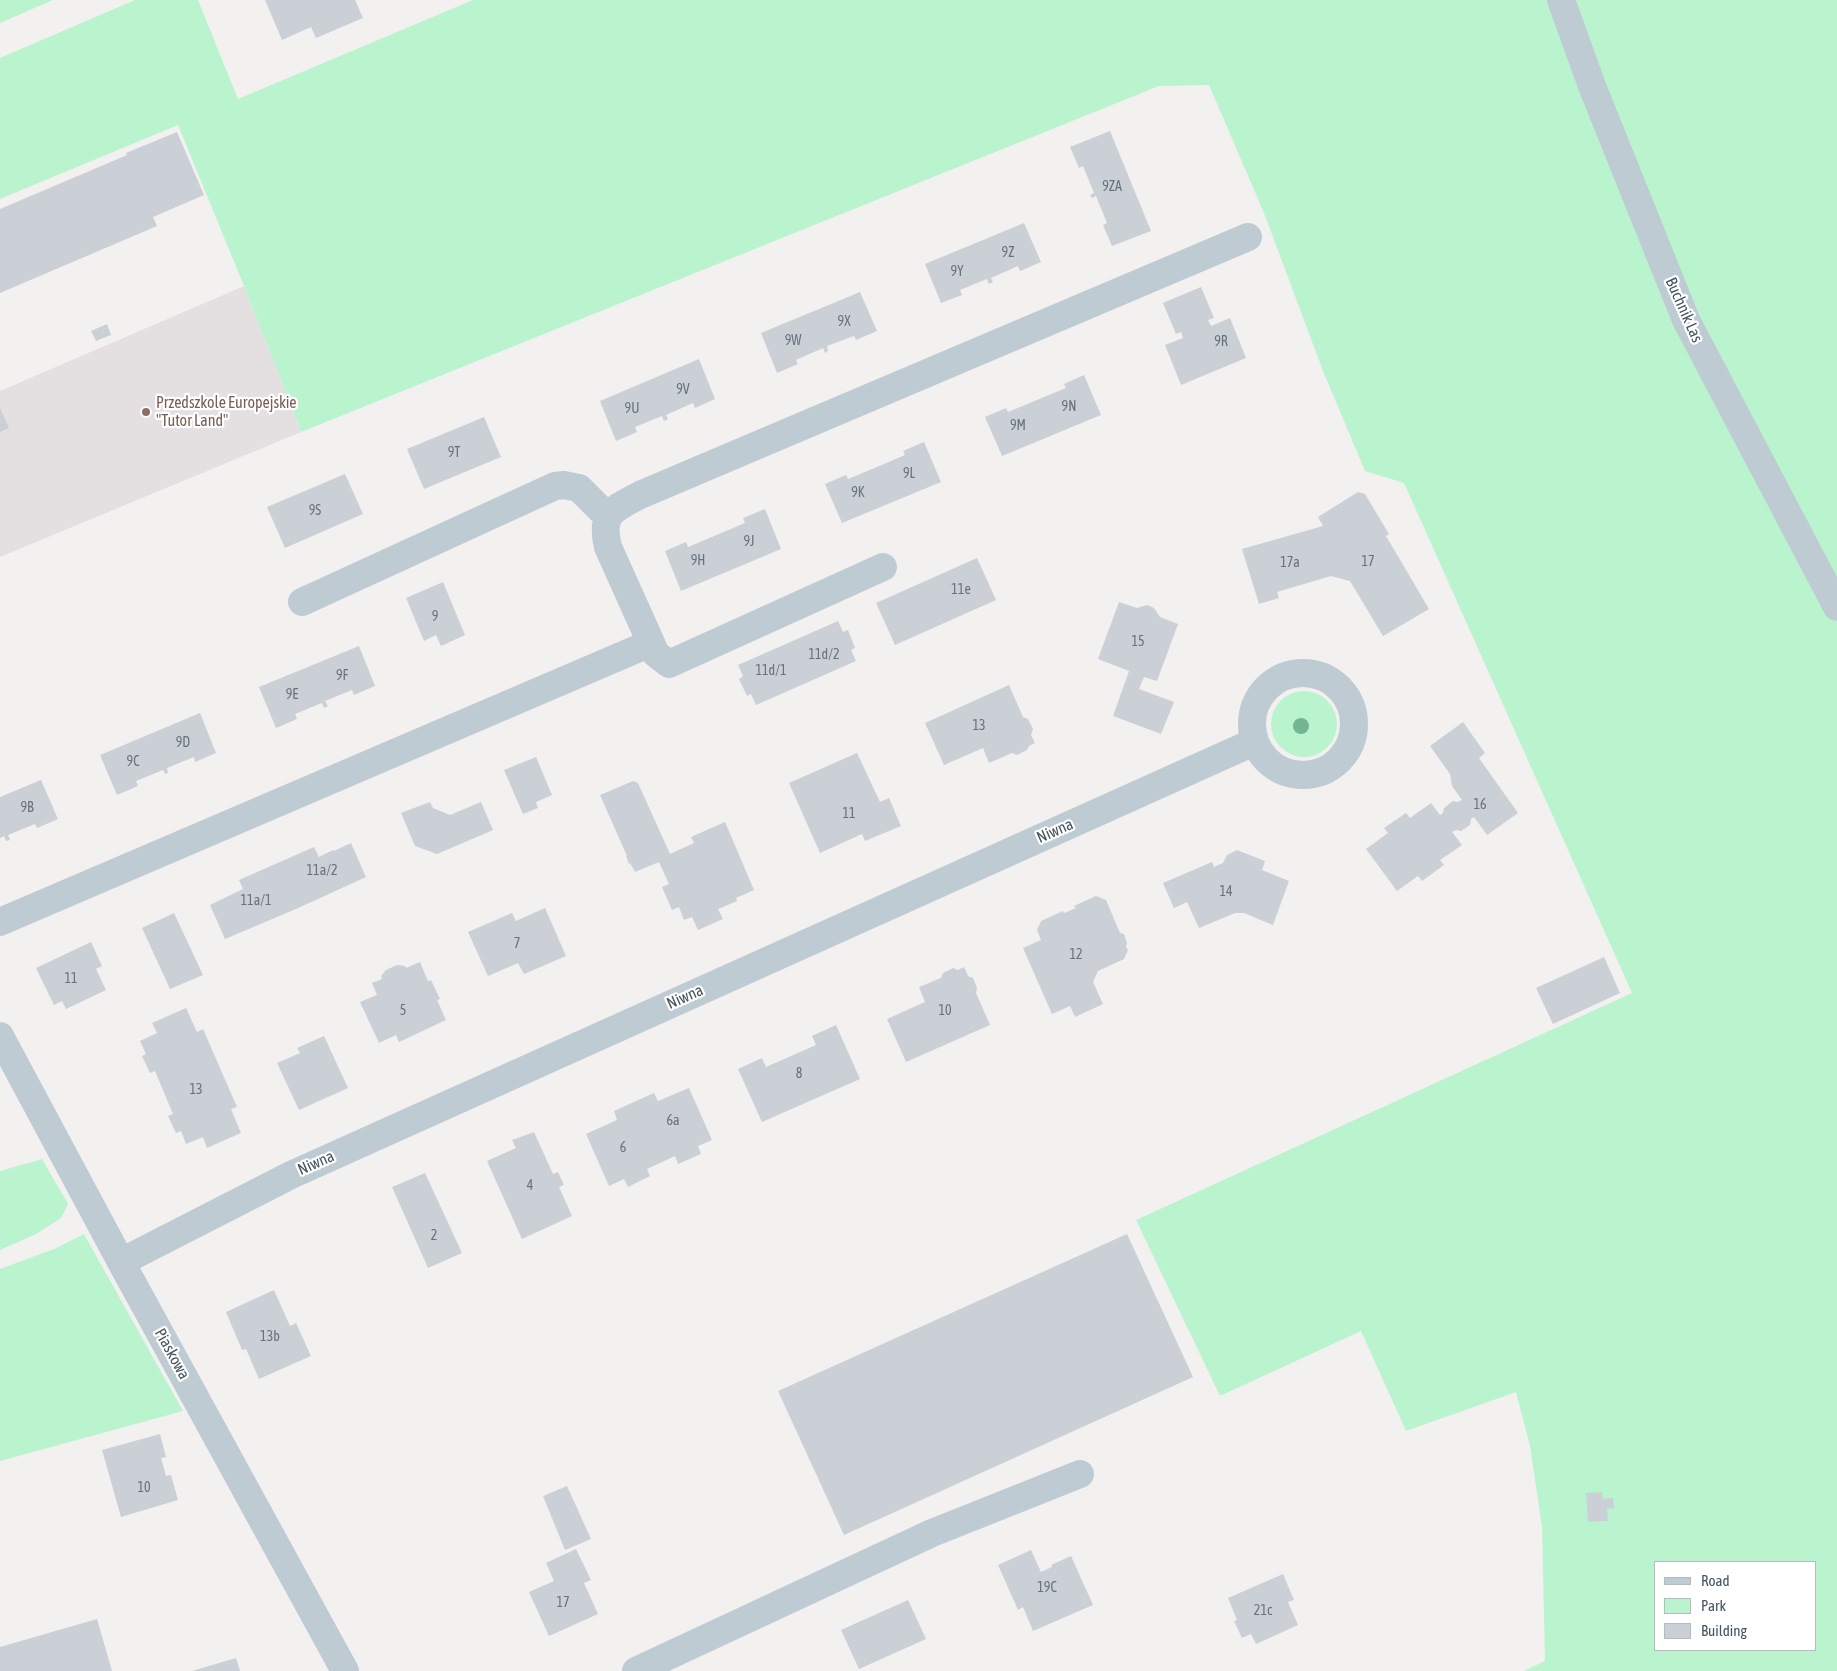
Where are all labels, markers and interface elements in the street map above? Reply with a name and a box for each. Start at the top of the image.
house number: 9ZA [1102,179,1122,195]
house number: 9Z [1002,245,1014,261]
house number: 9Y [951,264,963,280]
street label: Buchnik Las [1661,275,1707,345]
house number: 9X [838,314,850,330]
house number: 9W [785,333,801,349]
house number: 9R [1214,334,1228,350]
house number: 9V [676,382,690,398]
place label: Przedszkole Europejskie "Tutor Land" [156,393,297,431]
house number: 9N [1062,399,1076,415]
house number: 9U [625,401,639,417]
marker: Przedszkole Europejskie "Tutor Land" [140,406,152,418]
house number: 9M [1010,418,1026,434]
house number: 9T [448,445,460,461]
house number: 9L [903,466,915,482]
house number: 9K [851,485,865,501]
house number: 9S [309,503,321,519]
house number: 9J [743,534,755,550]
house number: 9H [691,553,705,569]
house number: 17 [1361,554,1375,570]
house number: 17a [1280,555,1300,571]
house number: 11e [951,582,971,598]
house number: 9 [432,609,438,625]
house number: 15 [1131,634,1145,650]
house number: 11d/2 [808,647,840,663]
house number: 11d/1 [755,663,787,679]
house number: 9F [336,668,348,684]
house number: 9E [286,687,298,703]
house number: 13 [972,718,986,734]
house number: 9D [176,735,190,751]
house number: 9C [127,754,139,770]
house number: 16 [1473,797,1487,813]
house number: 9B [20,800,34,816]
house number: 11 [842,806,856,822]
street label: Niwna [1034,815,1076,847]
house number: 11a/2 [307,863,337,879]
house number: 14 [1219,884,1233,900]
house number: 11a/1 [241,893,271,909]
house number: 7 [514,936,520,952]
house number: 12 [1069,947,1083,963]
house number: 11 [64,971,78,987]
street label: Niwna [664,981,706,1013]
house number: 5 [400,1003,406,1019]
house number: 10 [938,1003,952,1019]
house number: 8 [796,1066,802,1082]
house number: 13 [189,1082,203,1098]
house number: 6a [666,1113,680,1129]
house number: 6 [620,1140,626,1156]
street label: Niwna [295,1147,337,1179]
house number: 4 [527,1178,533,1194]
house number: 2 [431,1228,437,1244]
street label: Piaskowa [150,1325,194,1383]
house number: 13b [260,1329,280,1345]
house number: 10 [137,1480,151,1496]
legend [1654,1561,1817,1651]
text: Road [1701,1572,1730,1589]
house number: 19C [1037,1580,1057,1596]
house number: 17 [556,1595,570,1611]
text: Park [1701,1597,1726,1614]
house number: 21c [1254,1603,1272,1619]
text: Building [1701,1622,1747,1639]

